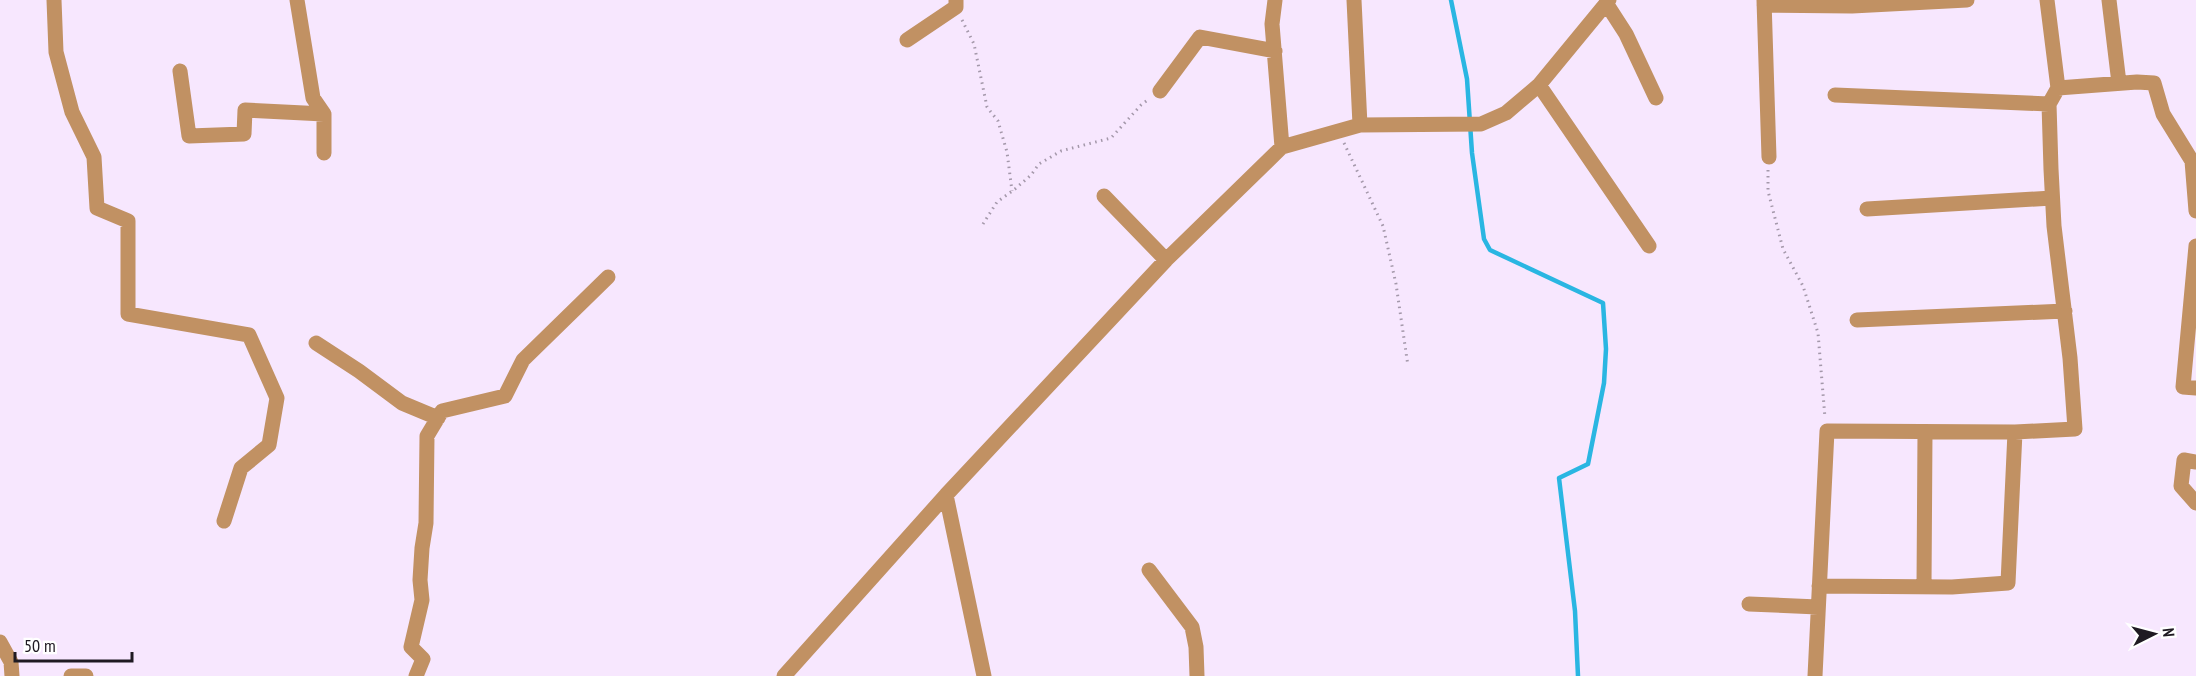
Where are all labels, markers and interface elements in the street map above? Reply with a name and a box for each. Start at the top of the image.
north arrow [2124,604,2184,664]
scale bar [15,625,132,663]
text: N [2159,627,2179,638]
text: 50 m [24,634,56,657]

